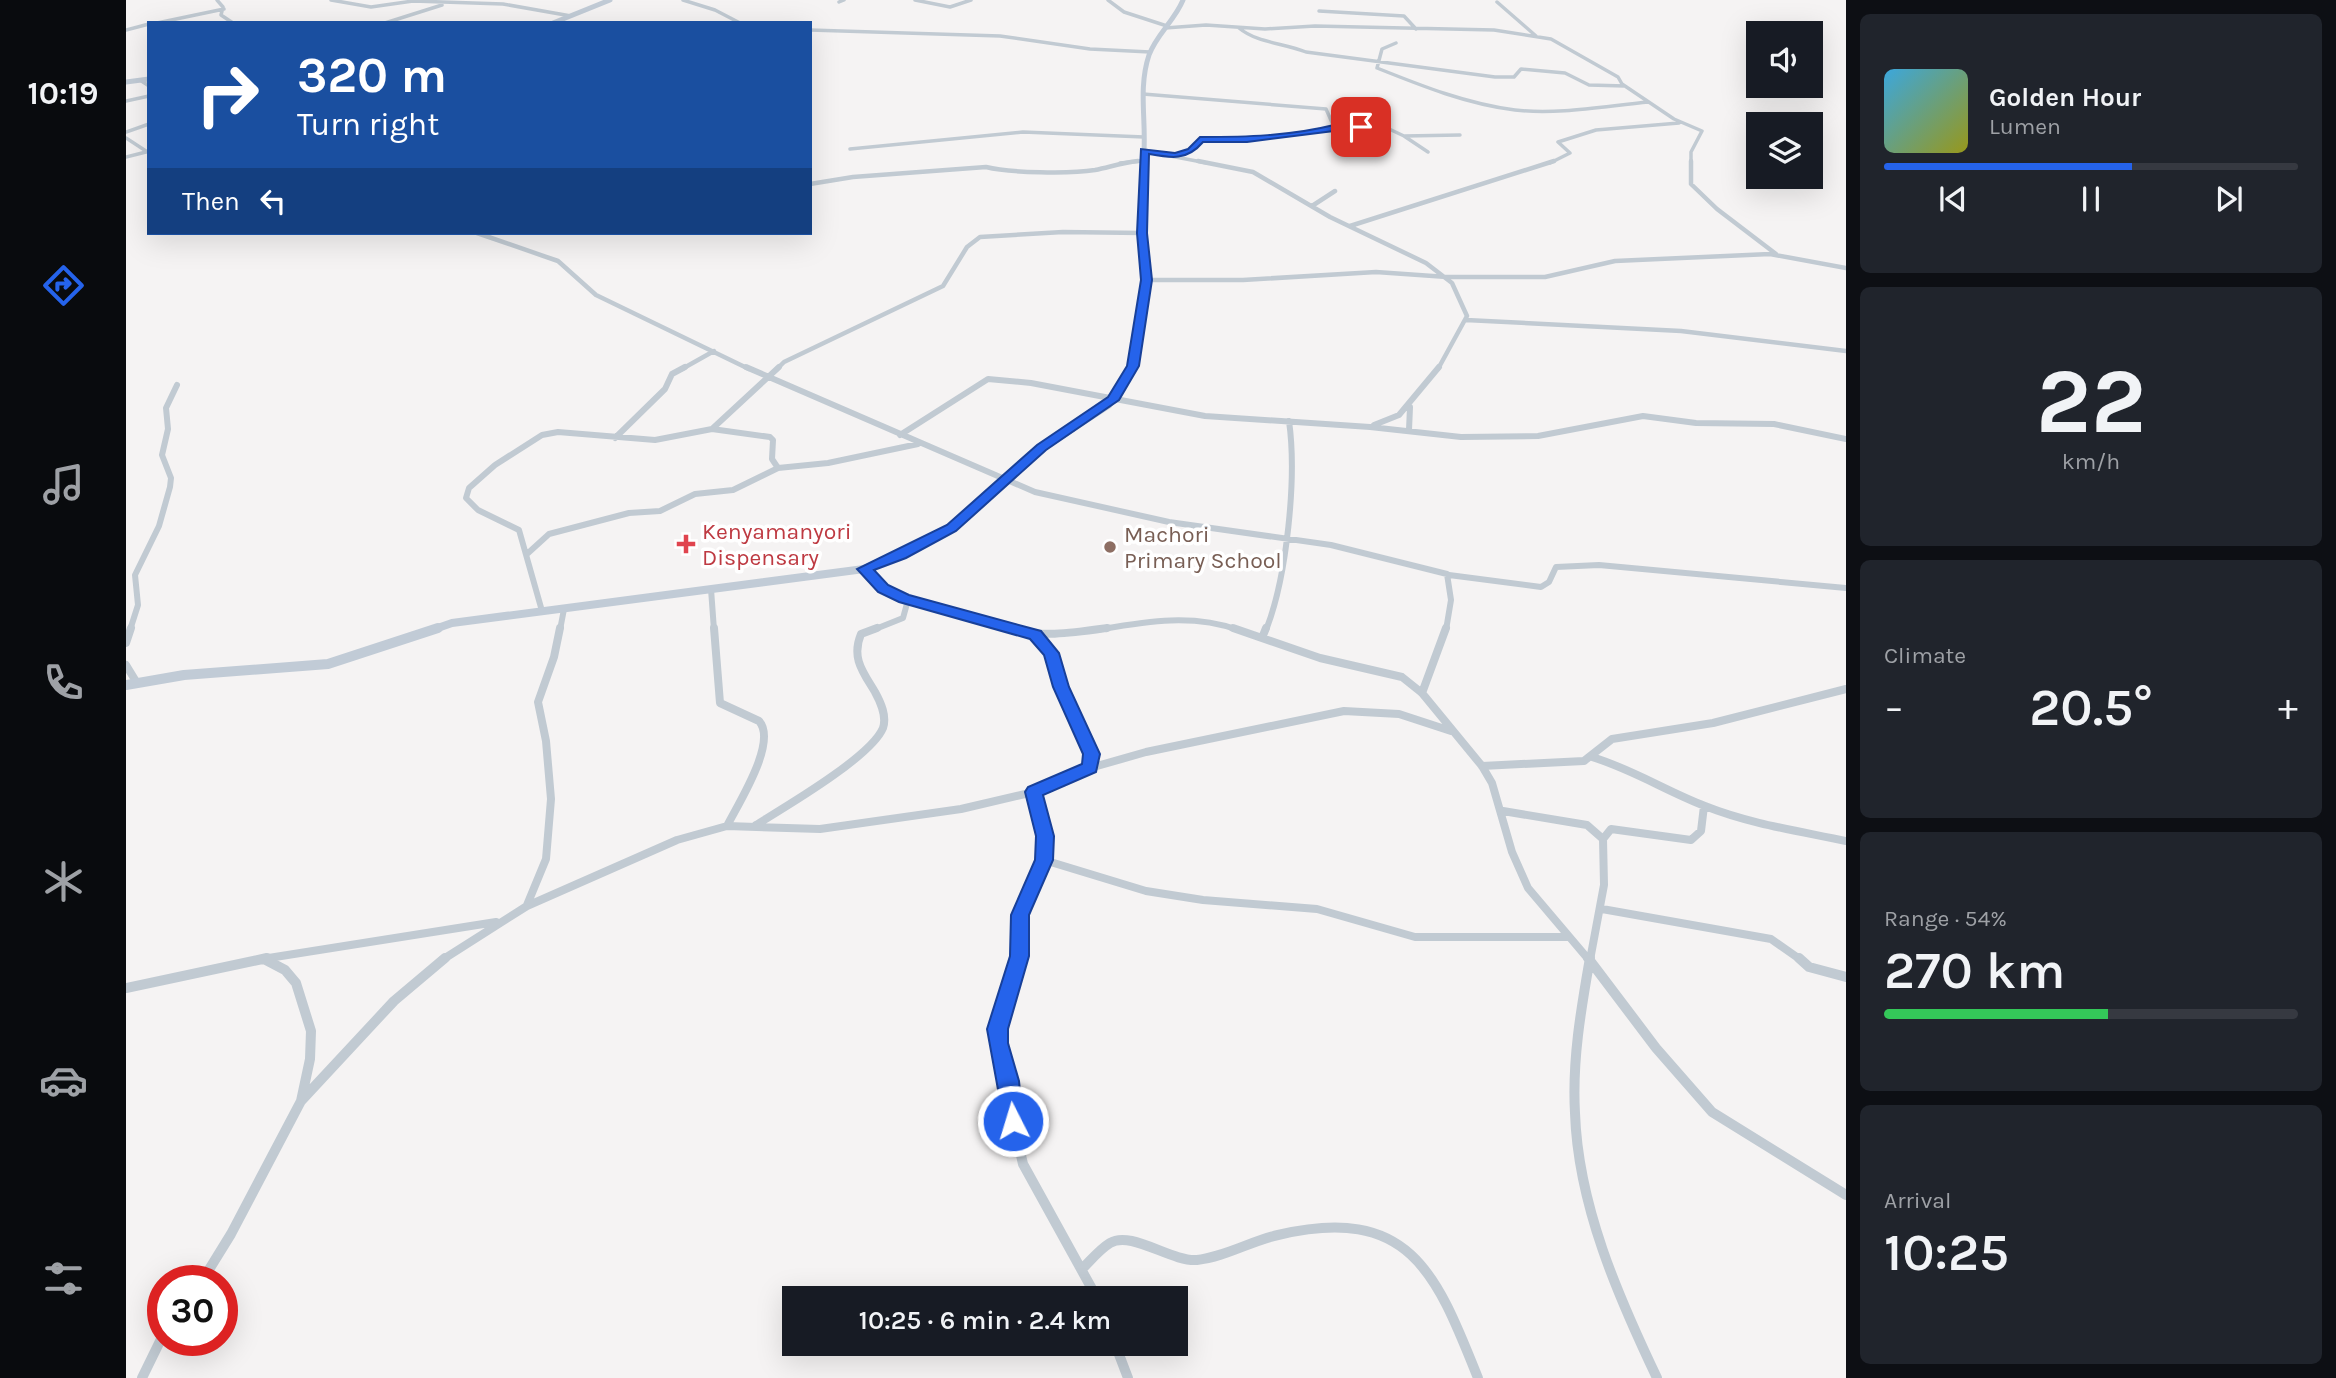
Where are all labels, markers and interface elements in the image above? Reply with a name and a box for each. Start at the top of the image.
map controls [1746,21,1823,189]
button: sound [1746,21,1823,98]
text: 320 m [297,47,447,104]
icon: right [182,49,273,140]
text: 10:19 [27,75,99,112]
text: Golden Hour [1989,82,2141,113]
pin [1331,97,1391,157]
text: Turn right [297,106,439,143]
icon: arrive [1342,108,1380,146]
button: layers [1746,112,1823,189]
text: Lumen [1989,113,2061,140]
icon: previous [1934,180,1972,218]
icon: pause [2072,180,2110,218]
icon: next [2210,180,2248,218]
icon: left [254,182,292,220]
text: Then [182,186,240,217]
icon: directions [39,261,88,310]
text: 22 [2036,349,2146,455]
text: km/h [2062,448,2120,475]
icon: music [39,460,88,509]
place label: Kenyamanyori Dispensary [702,518,852,571]
place label: Machori Primary School [1124,521,1282,574]
marker: Kenyamanyori Dispensary [676,534,696,554]
marker: Machori Primary School [1102,539,1118,555]
text: Climate [1884,642,1966,669]
icon: phone [39,658,88,707]
text: 20.5° [2029,677,2153,738]
text: − [1884,685,1904,730]
text: + [2278,685,2298,730]
icon: climate [39,857,88,906]
text: Range · 54% [1884,905,2007,932]
text: 270 km [1884,940,2065,1001]
icon: car [39,1056,88,1105]
position arrow [976,1084,1050,1158]
text: Arrival [1884,1187,1951,1214]
text: 10:25 [1884,1222,2009,1283]
icon: filters [39,1254,88,1303]
speed limit sign: 30 [147,1265,238,1356]
text: 10:25 · 6 min · 2.4 km [859,1305,1111,1336]

